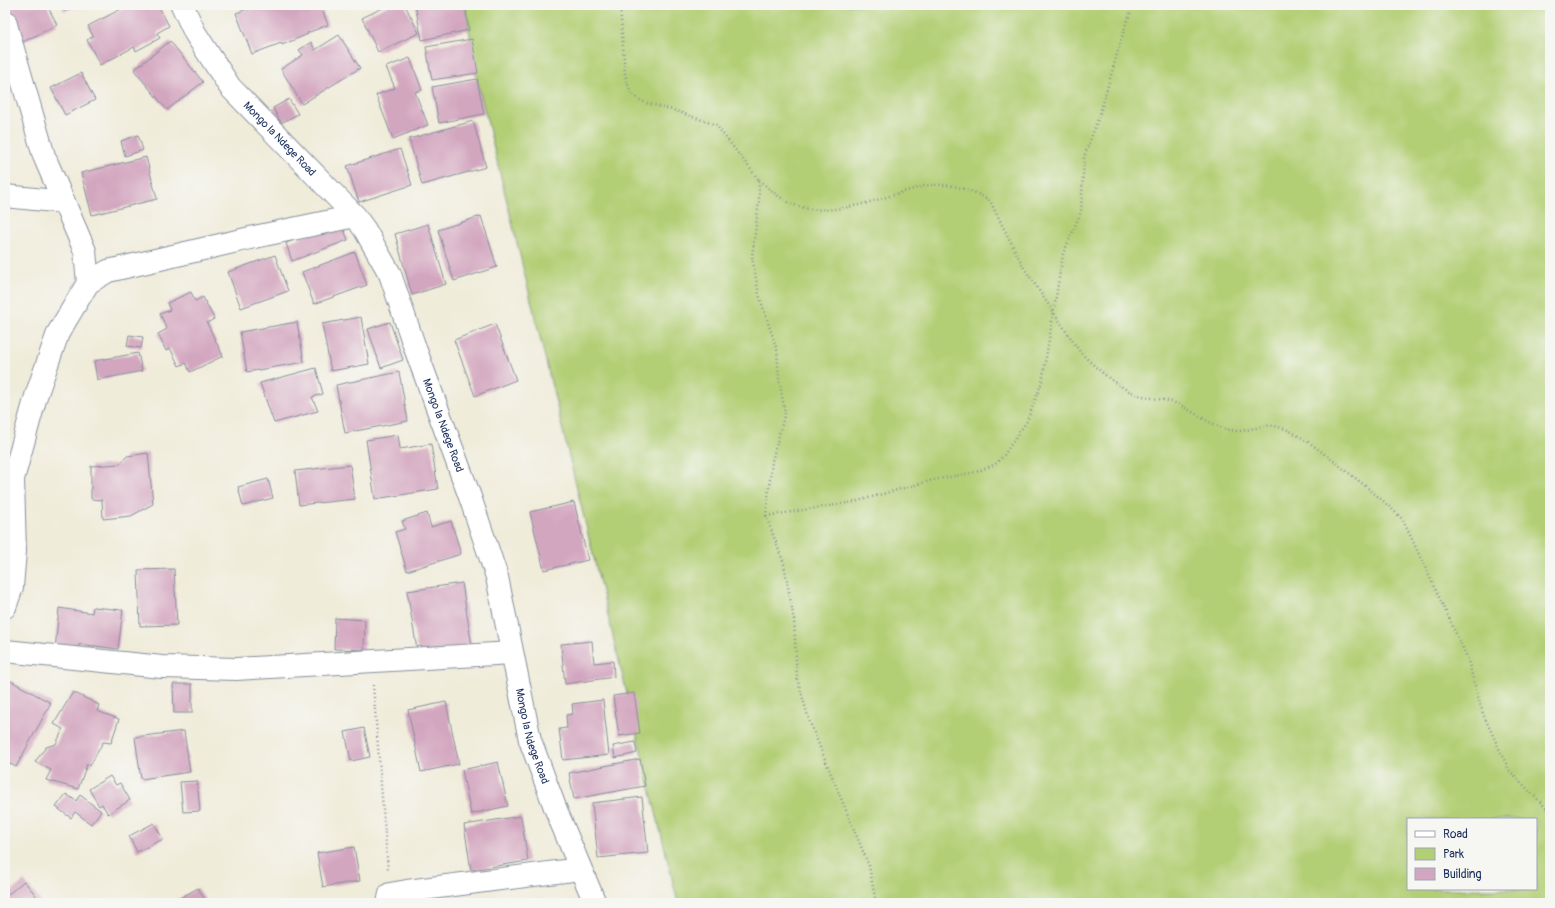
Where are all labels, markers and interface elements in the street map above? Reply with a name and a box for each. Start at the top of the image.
street label: Mongo la Ndege Road [241,99,319,179]
street label: Mongo la Ndege Road [420,377,466,474]
street label: Mongo la Ndege Road [513,687,552,785]
legend [1407,818,1537,890]
text: Road [1443,827,1468,842]
text: Park [1443,847,1464,862]
text: Building [1443,867,1482,882]

